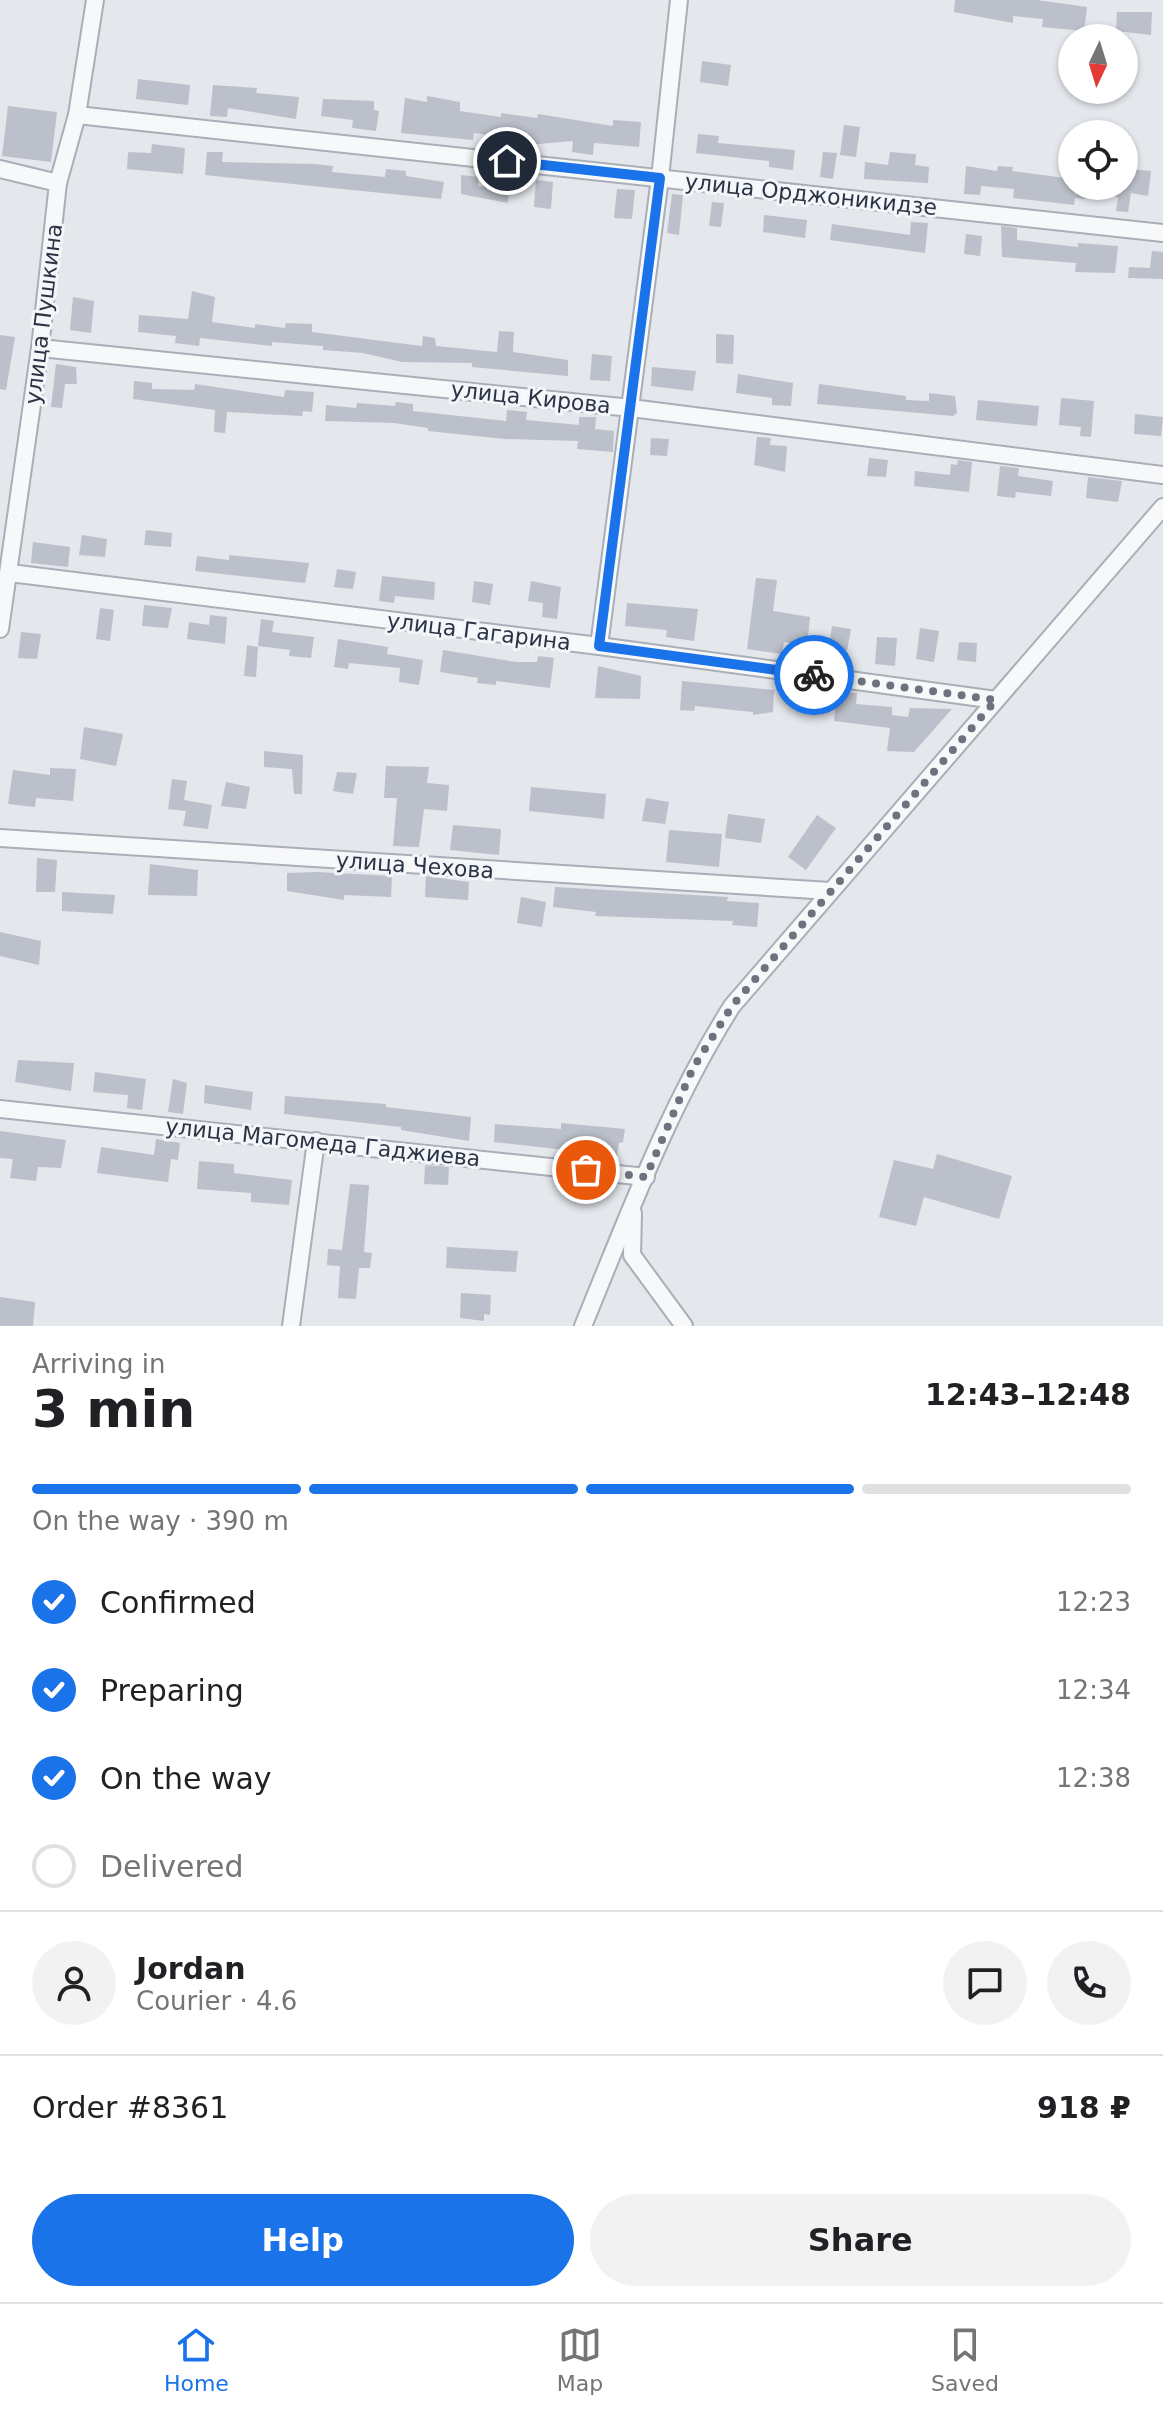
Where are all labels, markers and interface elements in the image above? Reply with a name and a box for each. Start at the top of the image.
north arrow [1058,24,1138,104]
map controls [1058,24,1138,200]
button: locate [1058,120,1138,200]
pin [473,127,541,195]
icon: home [485,139,529,183]
street label: улица Орджоникидзе [684,169,938,220]
street label: улица Пушкина [20,222,67,406]
street label: улица Кирова [450,377,612,418]
street label: улица Гагарина [386,608,572,655]
courier [774,635,854,715]
icon: bike [792,653,836,697]
street label: улица Чехова [335,848,495,883]
street label: улица Магомеда Гаджиева [164,1114,482,1171]
pin [552,1136,620,1204]
icon: bag [564,1148,608,1192]
text: Arriving in [32,1349,166,1379]
text: 12:43–12:48 [925,1377,1131,1412]
text: 3 min [32,1379,195,1439]
text: On the way · 390 m [32,1506,289,1536]
icon: check [32,1580,76,1624]
text: Confirmed [100,1585,256,1620]
text: 12:23 [1056,1587,1131,1617]
icon: check [32,1668,76,1712]
text: Preparing [100,1673,244,1708]
text: 12:34 [1056,1675,1131,1705]
icon: check [32,1756,76,1800]
text: On the way [100,1761,272,1796]
text: 12:38 [1056,1763,1131,1793]
text: Delivered [100,1849,244,1884]
button: person [32,1941,116,2025]
button: chat [943,1941,1027,2025]
button: phone [1047,1941,1131,2025]
text: Jordan [136,1951,246,1986]
text: Courier · 4.6 [136,1986,297,2016]
text: Order #8361 [32,2090,228,2125]
text: 918 ₽ [1037,2090,1131,2125]
button: Help [32,2194,574,2286]
button: Share [590,2194,1131,2286]
tab: Home [164,2323,229,2396]
tab: Map [557,2323,603,2396]
tab: Saved [931,2323,999,2396]

